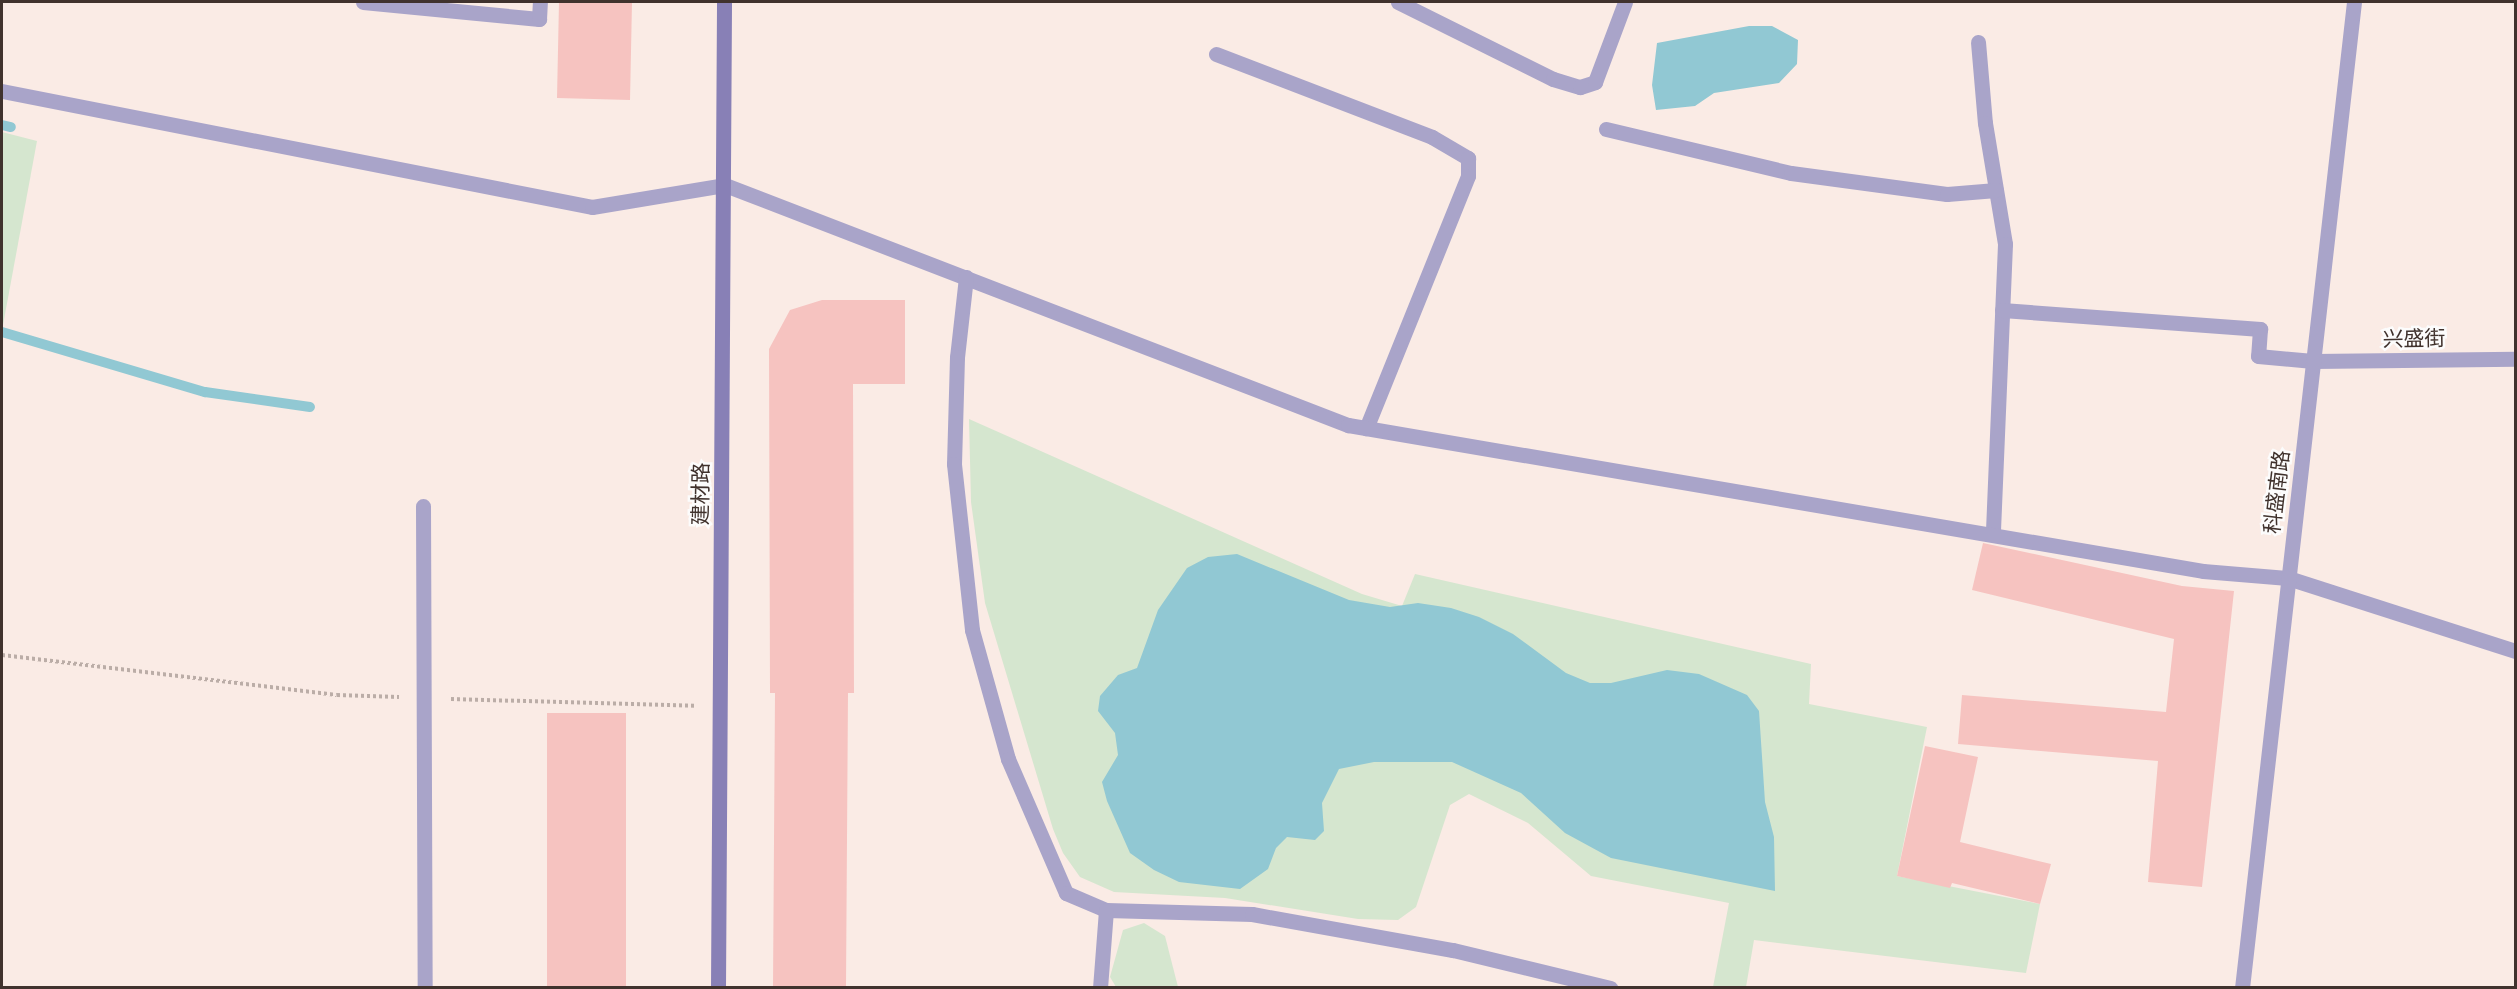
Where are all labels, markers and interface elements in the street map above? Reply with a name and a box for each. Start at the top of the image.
street label: 兴盛街 [2382,326,2446,352]
street label: 科盛南路 [2259,449,2295,535]
street label: 建材路 [688,462,714,526]

